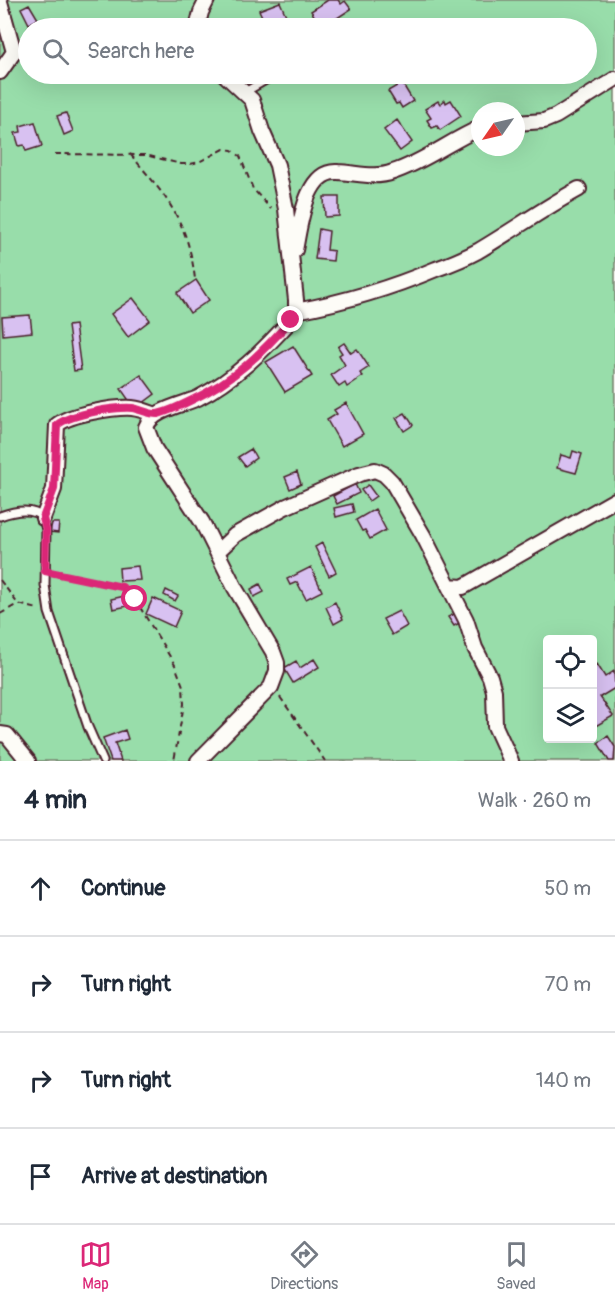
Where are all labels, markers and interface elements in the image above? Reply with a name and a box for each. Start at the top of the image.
search box [18,18,597,84]
icon: search [39,35,72,68]
text: Search here [87,37,194,65]
north arrow [471,102,525,156]
route end [277,306,303,332]
route start [121,585,147,611]
map controls [543,635,597,743]
button: locate [543,635,597,689]
button: layers [543,689,597,743]
text: 4 min [24,784,87,816]
text: Walk · 260 m [478,788,591,813]
icon: ahead [24,872,57,905]
text: Continue [81,874,165,902]
text: 50 m [544,876,591,901]
icon: right [24,968,57,1001]
text: Turn right [81,970,171,998]
text: 70 m [545,972,591,997]
icon: right [24,1064,57,1097]
text: Turn right [81,1066,171,1094]
text: 140 m [536,1068,591,1093]
icon: arrive [24,1160,57,1193]
text: Arrive at destination [81,1162,267,1190]
tab: Map [79,1238,112,1294]
tab: Directions [270,1238,338,1294]
tab: Saved [496,1238,536,1294]

